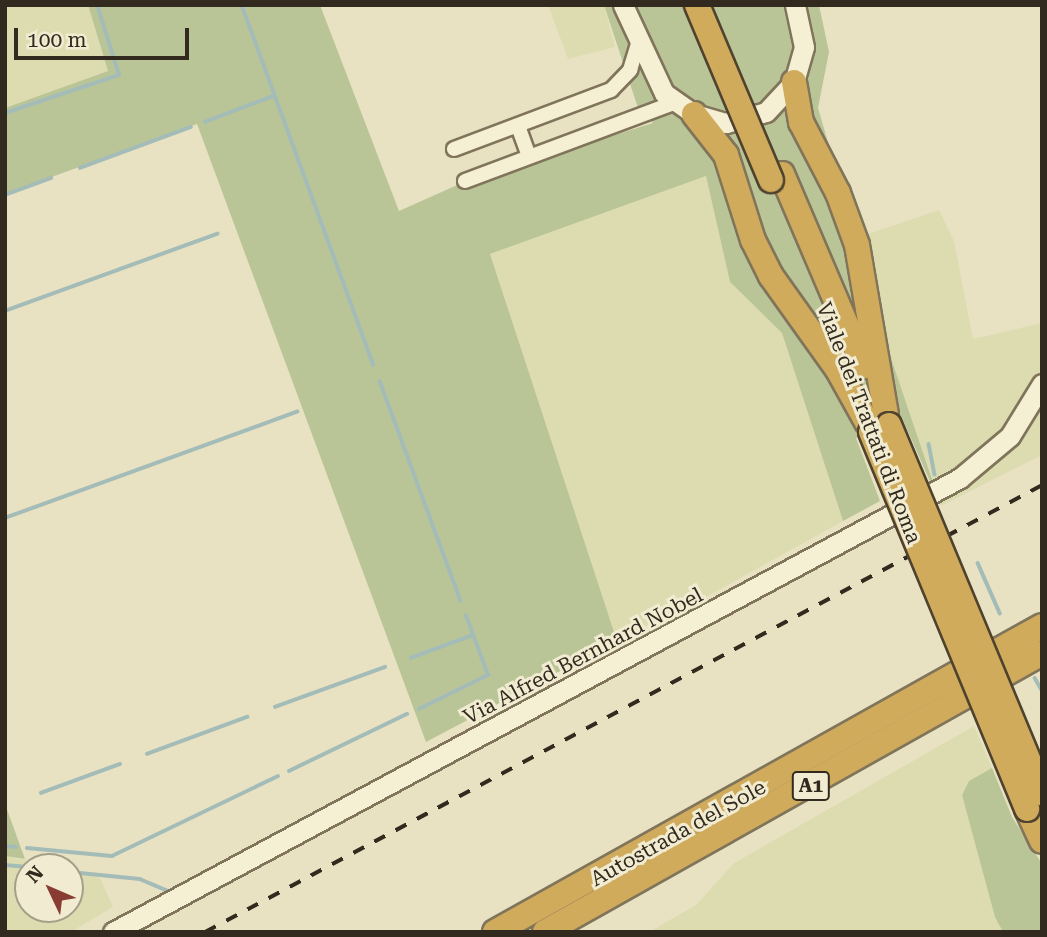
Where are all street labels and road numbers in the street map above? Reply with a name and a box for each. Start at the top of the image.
street label: Viale dei Trattati di Roma [811,299,927,547]
street label: Via Alfred Bernhard Nobel [459,582,707,730]
road number: A1 [792,771,830,802]
street label: Autostrada del Sole [586,774,770,892]

